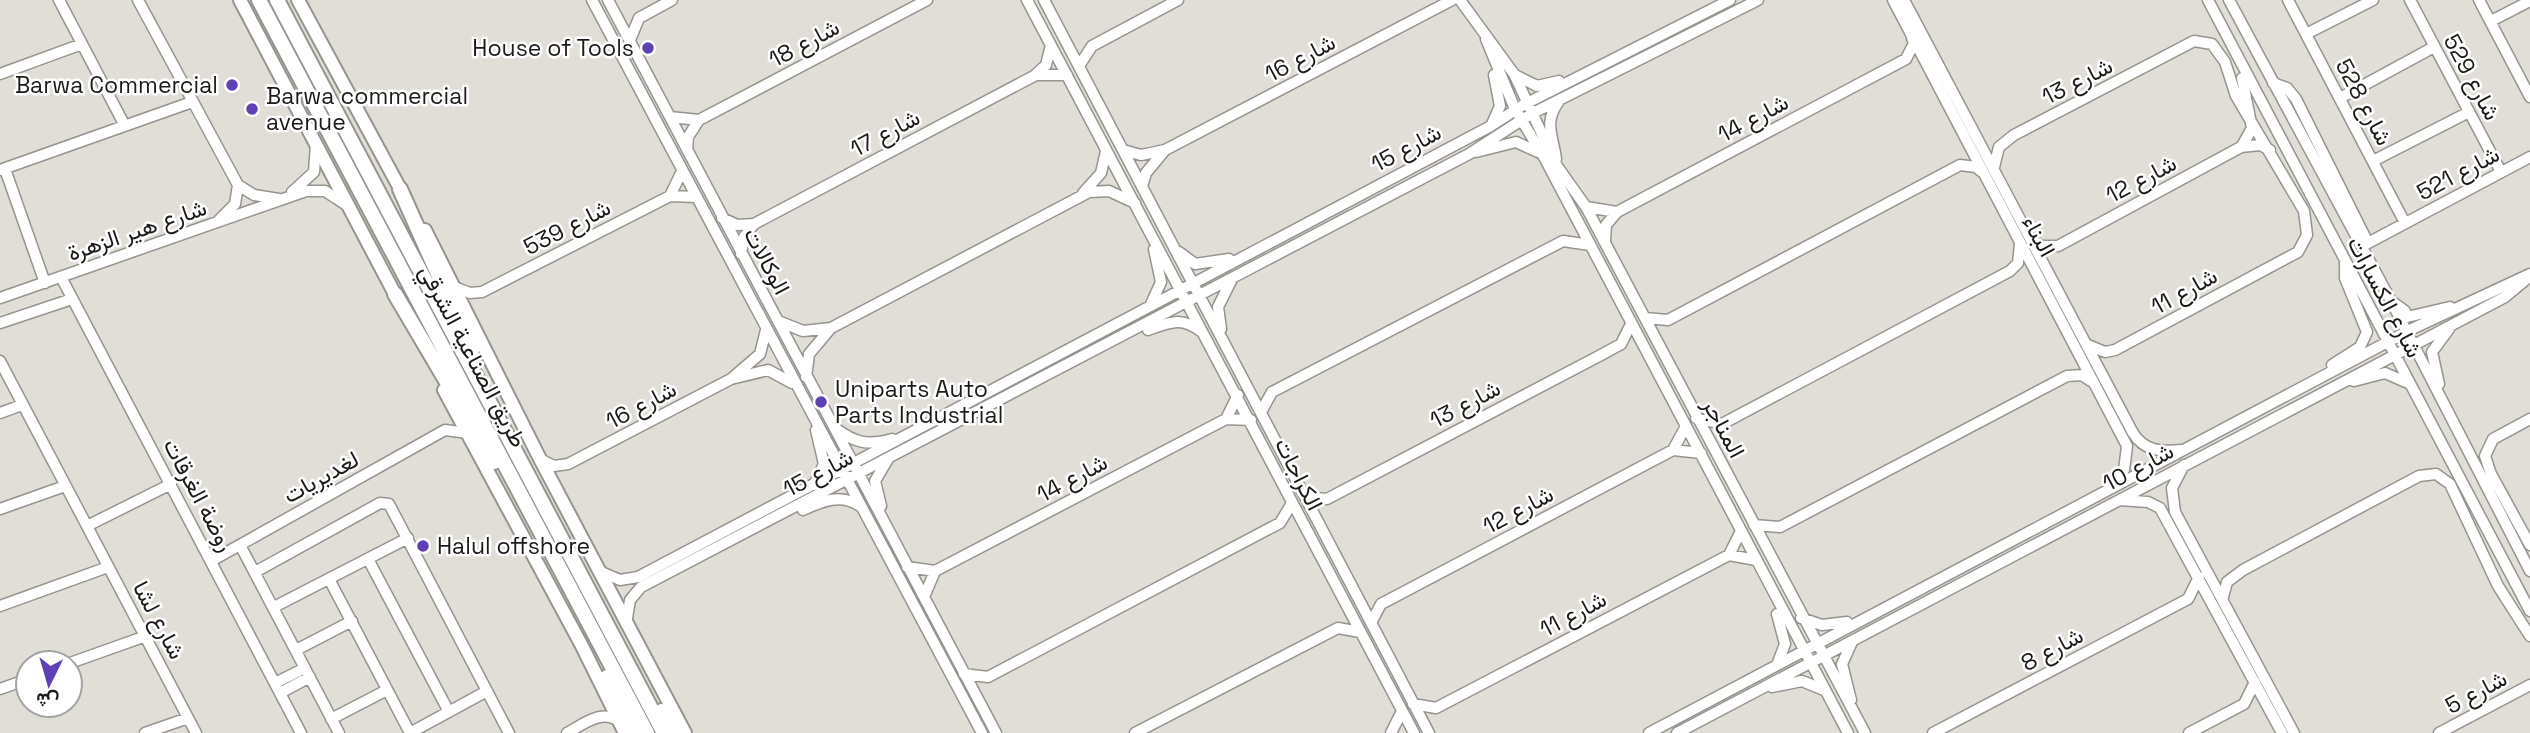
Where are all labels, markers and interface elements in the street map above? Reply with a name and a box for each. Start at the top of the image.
street label: شارع 18 [763,12,845,75]
street label: شارع 16 [1259,27,1341,90]
street label: شارع 529 [2436,29,2507,126]
place label: House of Tools [472,33,634,63]
marker: House of Tools [640,40,656,56]
street label: شارع 13 [2036,50,2118,112]
street label: شارع 528 [2328,53,2399,151]
place label: Barwa Commercial [15,70,218,100]
marker: Barwa Commercial [224,77,240,93]
place label: Barwa commercial avenue [266,81,468,137]
street label: شارع 14 [1712,87,1794,150]
marker: Barwa commercial avenue [244,101,260,117]
street label: شارع 17 [845,102,926,165]
street label: شارع 15 [1366,117,1447,180]
street label: شارع 521 [2412,139,2505,208]
street label: شارع 12 [2101,148,2182,211]
street label: شارع هير الزهرة [64,192,211,269]
street label: شارع 539 [518,192,616,263]
street label: البناء [2015,210,2063,262]
street label: الوكالات [737,222,797,300]
street label: شارع الكسارات [2340,231,2429,363]
street label: طريق الصناعية الشرقي [409,260,534,454]
street label: شارع 11 [2146,261,2223,322]
street label: شارع 13 [1425,373,1506,436]
street label: شارع 16 [600,374,682,437]
place label: Uniparts Auto Parts Industrial [835,374,1003,430]
street label: المناجر [1695,392,1752,463]
marker: Uniparts Auto Parts Industrial [813,394,829,410]
street label: الكراجات [1268,432,1330,516]
street label: روضة الغرقات [157,433,241,557]
street label: شارع 10 [2097,436,2179,499]
street label: شارع 15 [778,442,859,505]
street label: لغديريات [278,444,364,510]
street label: شارع 14 [1031,447,1113,510]
street label: شارع 12 [1478,479,1559,542]
place label: Halul offshore [437,531,590,561]
marker: Halul offshore [415,538,431,554]
street label: شارع لشا [125,576,192,665]
street label: شارع 11 [1534,584,1612,645]
street label: شارع 8 [2016,620,2089,679]
north arrow [14,649,84,719]
street label: شارع 5 [2440,663,2513,722]
text: ش [35,687,60,714]

